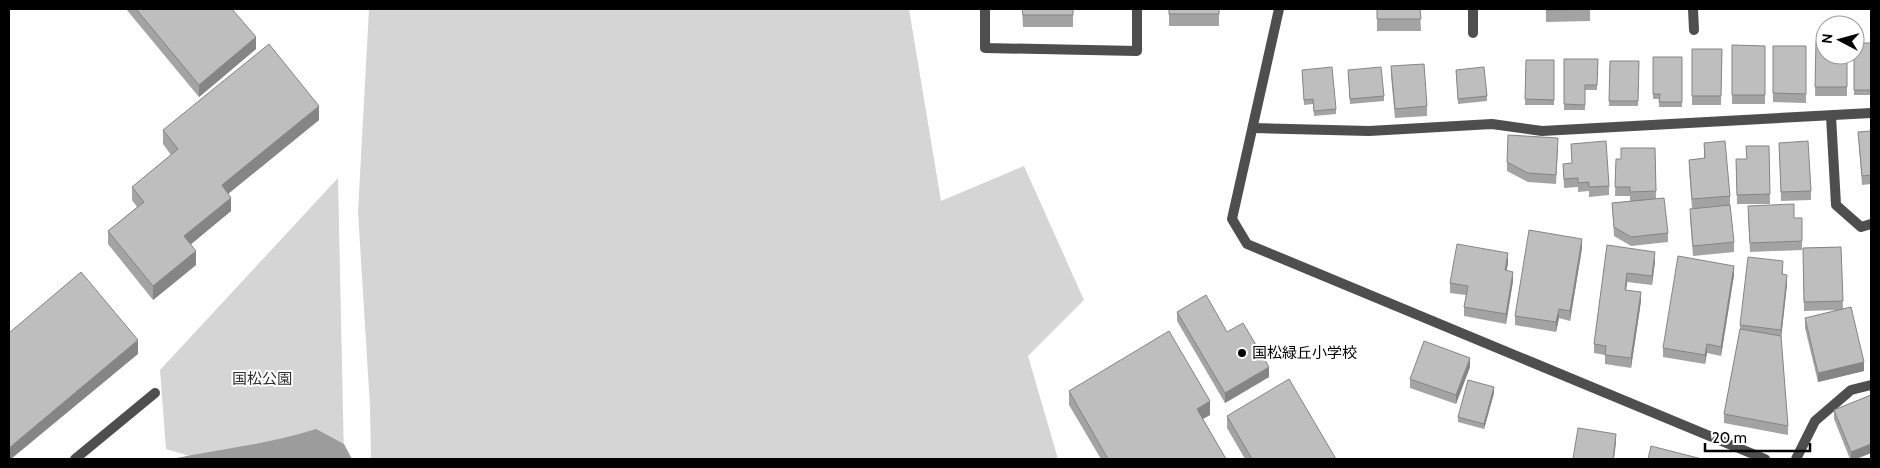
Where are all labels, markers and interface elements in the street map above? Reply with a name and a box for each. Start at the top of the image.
north arrow [1815,15,1865,65]
text: N [1818,33,1837,45]
place label: 国松緑丘小学校 [1252,344,1357,362]
marker: 国松緑丘小学校 [1236,347,1248,359]
park label: 国松公園 [232,370,292,388]
scale bar [1705,420,1810,452]
text: 20 m [1712,429,1747,447]

